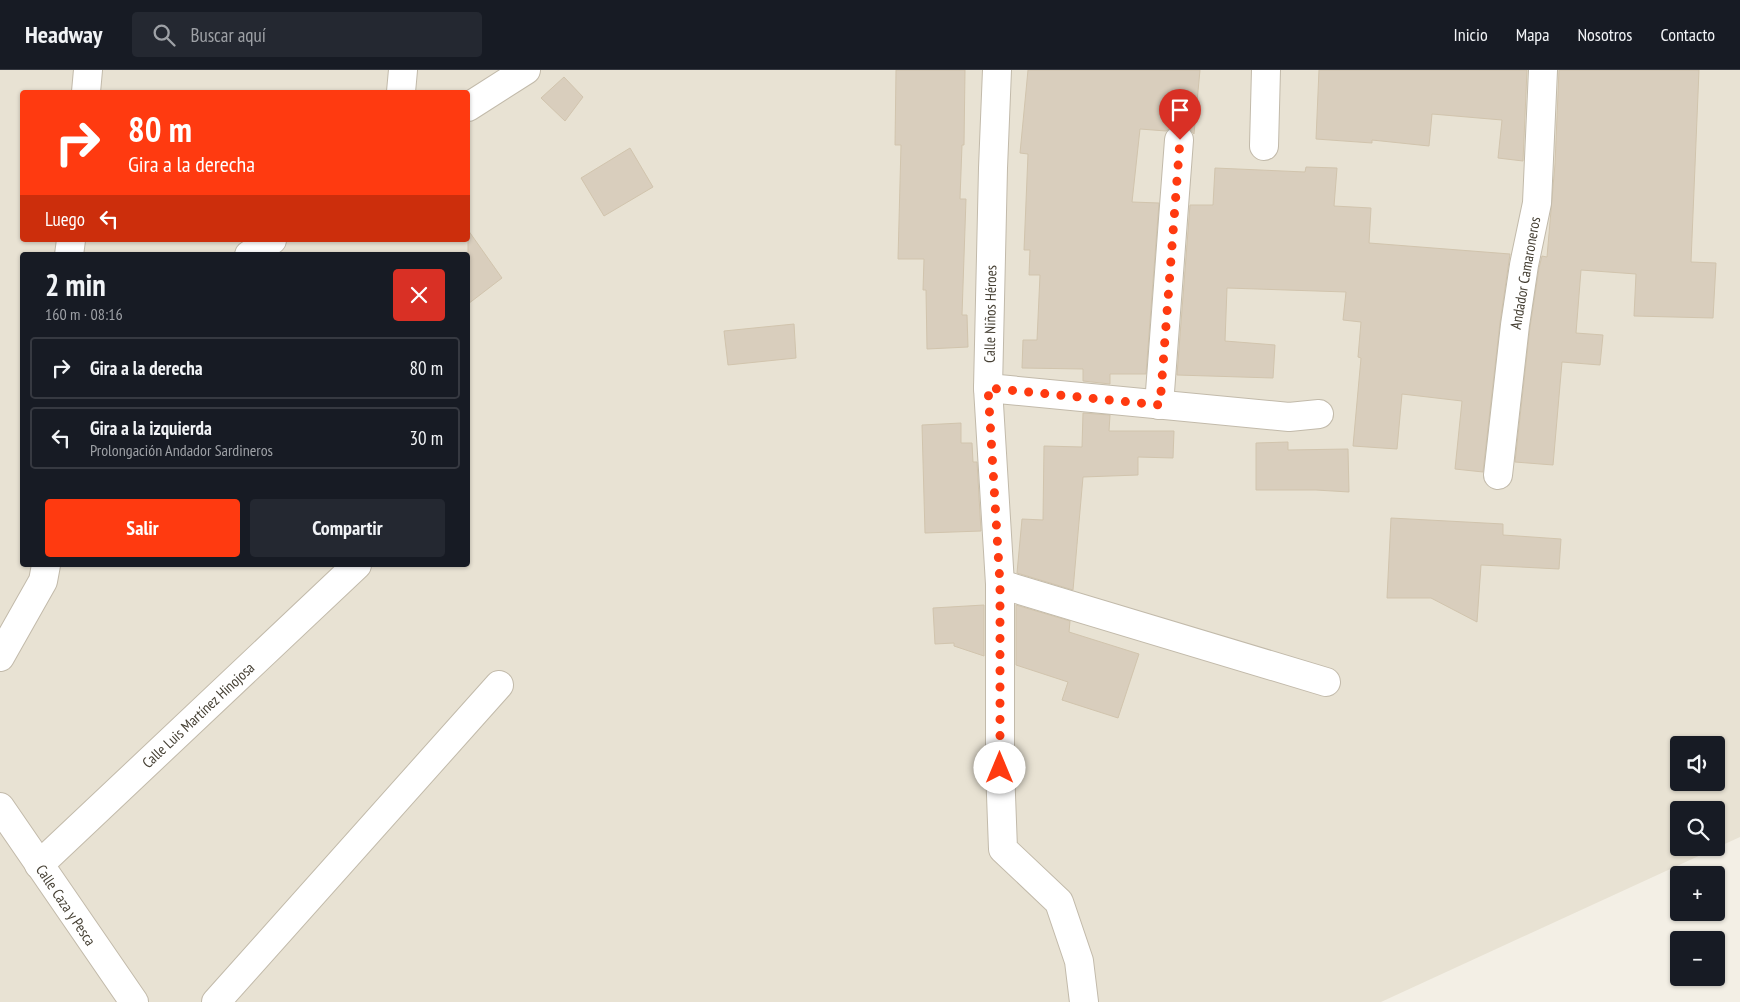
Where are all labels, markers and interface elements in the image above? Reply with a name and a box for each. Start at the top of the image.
search box [132,12,482,57]
text: Headway [25,19,102,50]
icon: search [150,21,178,49]
text: Buscar aquí [190,23,266,47]
text: Inicio [1454,23,1488,46]
text: Mapa [1516,23,1549,46]
text: Nosotros [1577,23,1632,46]
text: Contacto [1660,23,1715,46]
pin [1159,89,1201,140]
icon: arrive [1166,96,1194,124]
text: 80 m [128,106,192,152]
icon: right [45,110,110,175]
text: Gira a la derecha [128,150,255,178]
icon: left [95,205,123,233]
text: Luego [45,207,85,231]
street label: Andador Camaroneros [1506,215,1544,331]
text: 2 min [45,265,106,304]
street label: Calle Niños Héroes [980,265,1000,363]
button: close [393,269,445,321]
text: 160 m · 08:16 [45,304,123,324]
icon: right [47,354,75,382]
text: Gira a la derecha [90,356,203,380]
text: 80 m [410,356,443,380]
text: Gira a la izquierda [90,416,212,440]
icon: left [47,424,75,452]
text: 30 m [410,426,443,450]
text: Prolongación Andador Sardineros [90,440,273,460]
button: Salir [45,499,240,557]
button: Compartir [250,499,445,557]
street label: Calle Luis Martínez Hinojosa [138,658,258,772]
map controls [1670,736,1725,986]
button: sound [1670,736,1725,791]
position arrow [973,741,1025,793]
button: search [1670,801,1725,856]
street label: Calle Caza y Pesca [32,861,100,949]
button: + [1670,866,1725,921]
button: − [1670,931,1725,986]

